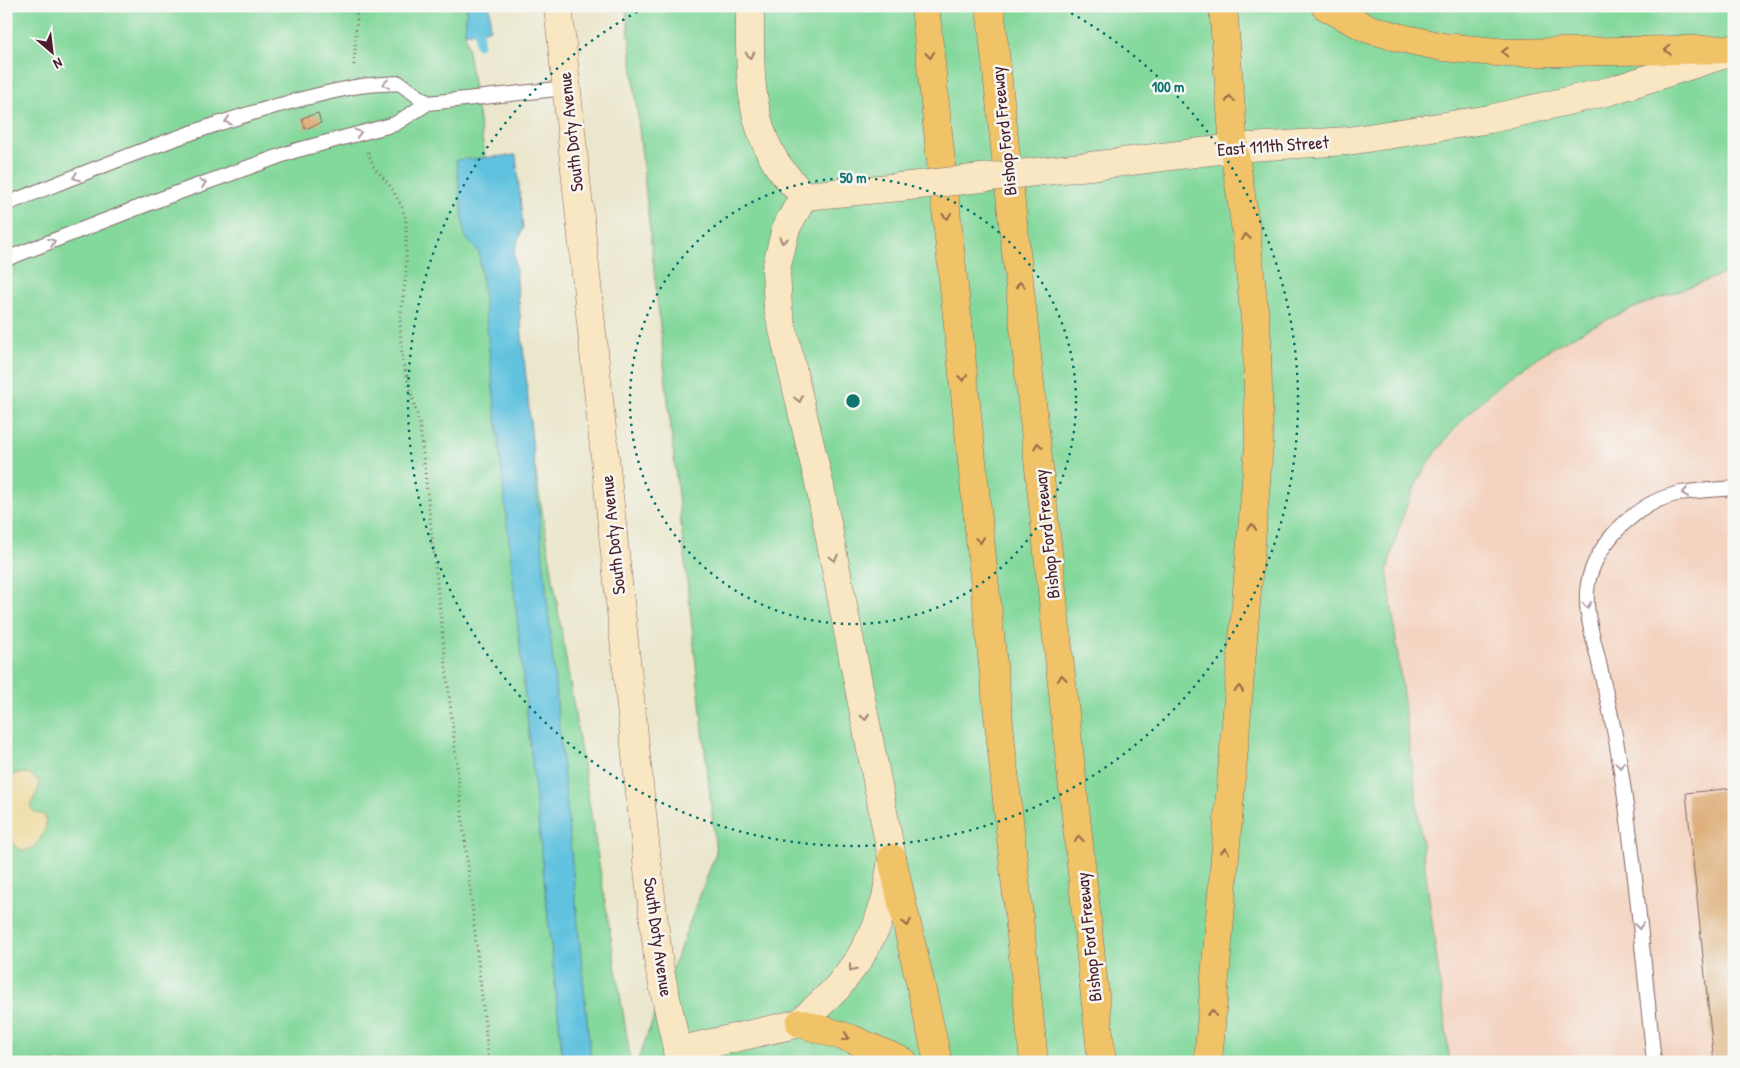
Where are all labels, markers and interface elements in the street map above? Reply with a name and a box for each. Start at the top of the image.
north arrow [28,28,78,78]
one-way arrow [1663,45,1671,55]
one-way arrow [1501,47,1509,58]
one-way arrow [924,51,935,59]
one-way arrow [745,52,755,59]
text: N [50,54,66,74]
street label: Bishop Ford Freeway [984,65,1023,197]
street label: South Doty Avenue [552,71,589,193]
text: 100 m [1152,76,1184,97]
one-way arrow [382,78,390,89]
one-way arrow [1225,95,1236,103]
one-way arrow [225,115,233,125]
one-way arrow [353,129,361,139]
street label: East 111th Street [1216,129,1330,162]
text: 50 m [840,167,866,188]
one-way arrow [72,171,80,181]
one-way arrow [199,179,207,189]
one-way arrow [941,213,952,221]
one-way arrow [1241,233,1252,241]
one-way arrow [778,235,789,244]
one-way arrow [47,237,55,247]
one-way arrow [1015,280,1026,288]
one-way arrow [957,374,968,382]
centre of rings [844,392,862,410]
one-way arrow [793,395,804,403]
one-way arrow [1033,442,1044,450]
street label: Bishop Ford Freeway [1027,468,1066,600]
street label: South Doty Avenue [594,474,631,596]
one-way arrow [1681,487,1689,498]
one-way arrow [1246,523,1257,531]
one-way arrow [974,536,985,544]
one-way arrow [828,553,838,562]
one-way arrow [1582,601,1592,610]
one-way arrow [1057,673,1068,681]
one-way arrow [1233,685,1244,693]
one-way arrow [859,713,870,722]
one-way arrow [1614,761,1625,769]
one-way arrow [1074,835,1085,843]
one-way arrow [1220,847,1231,855]
street label: Bishop Ford Freeway [1069,871,1108,1003]
street label: South Doty Avenue [638,876,679,998]
one-way arrow [901,918,912,927]
one-way arrow [1633,922,1644,930]
one-way arrow [849,962,858,972]
one-way arrow [1206,1009,1217,1017]
one-way arrow [841,1031,850,1041]

